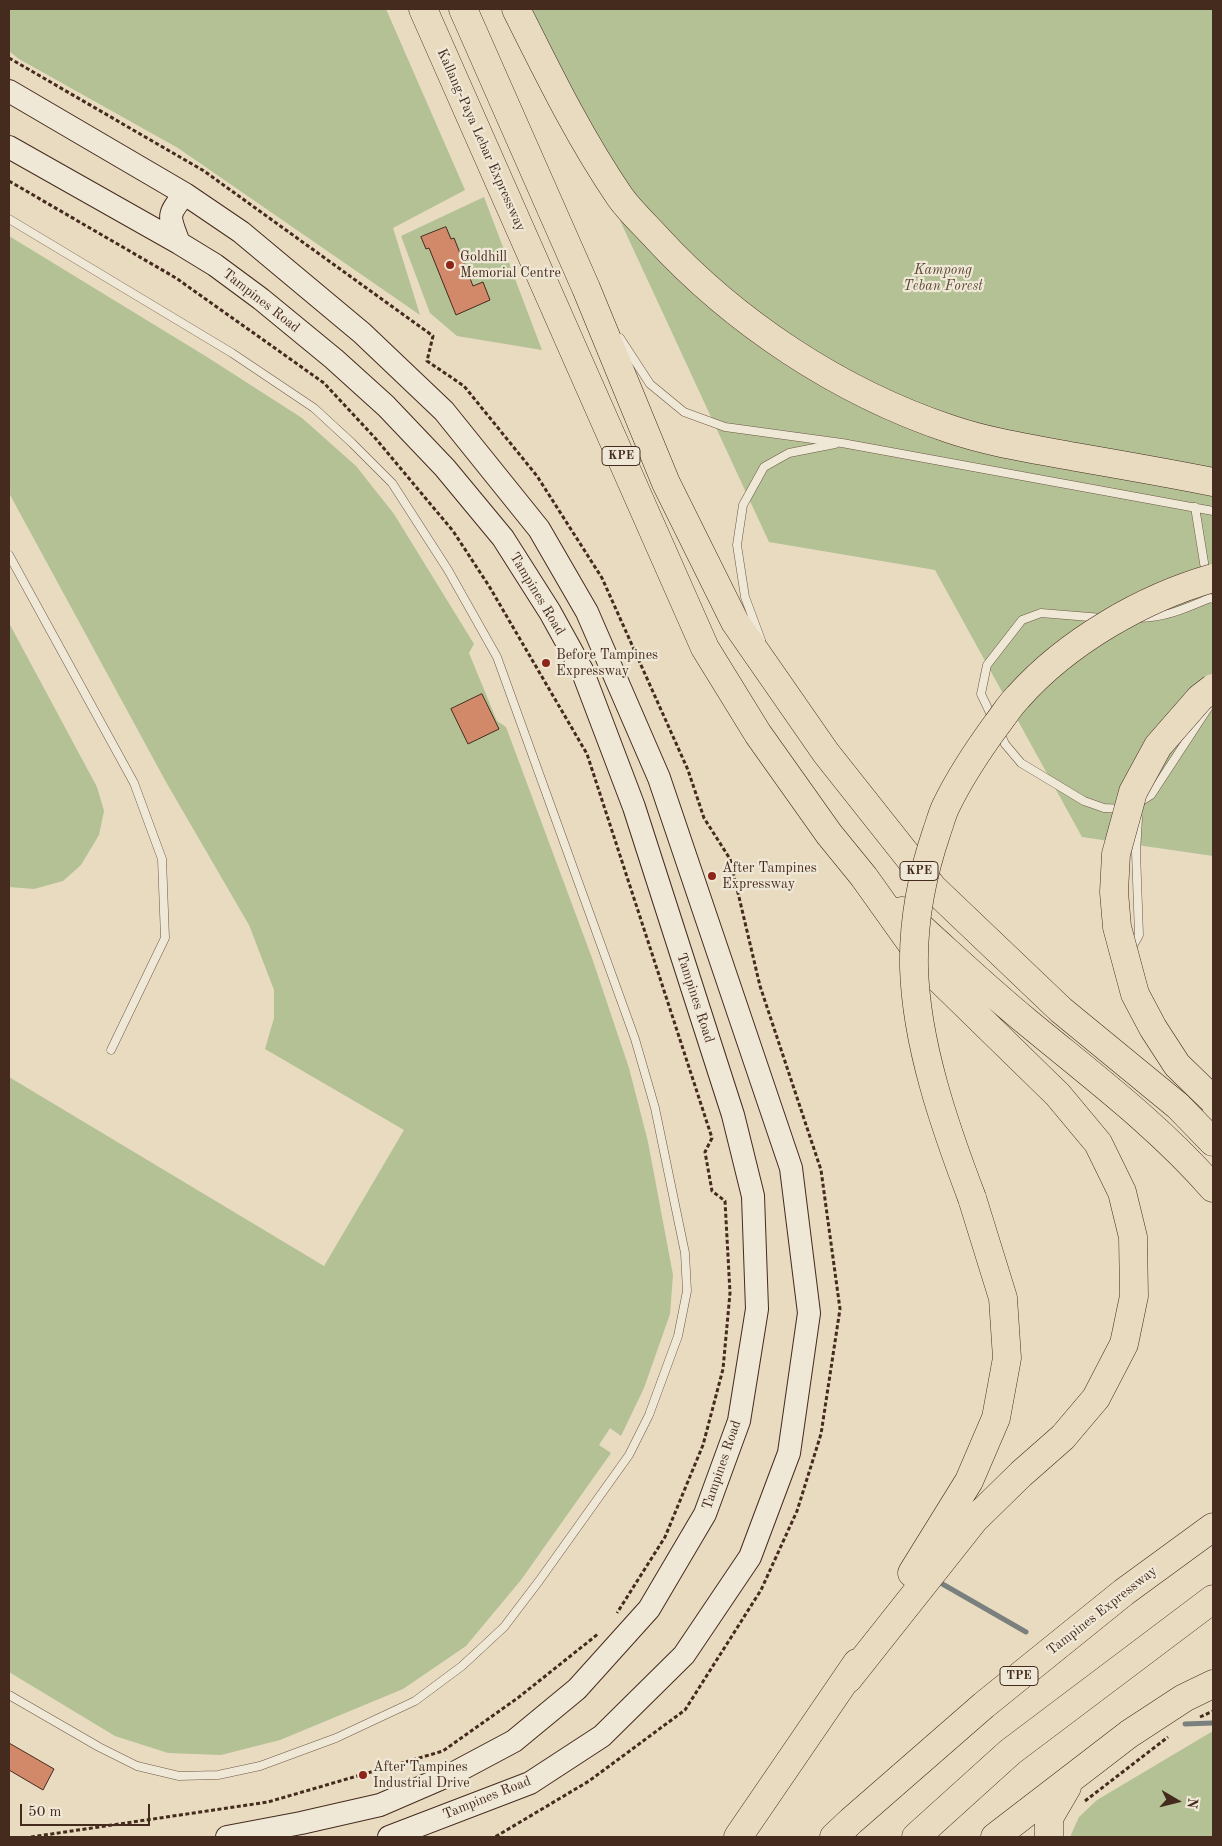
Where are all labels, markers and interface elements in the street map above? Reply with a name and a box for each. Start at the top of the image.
street label: Kallang-Paya Lebar Expressway [433,46,529,234]
place label: Goldhill Memorial Centre [460,249,561,282]
marker: Goldhill Memorial Centre [444,259,456,271]
park label: Kampong Teban Forest [903,262,983,294]
street label: Tampines Road [219,266,303,336]
road number: KPE [602,446,640,466]
street label: Tampines Road [506,550,568,638]
place label: Before Tampines Expressway [556,647,658,680]
marker: Before Tampines Expressway [540,657,552,669]
place label: After Tampines Expressway [722,860,817,892]
road number: KPE [900,861,938,880]
marker: After Tampines Expressway [706,870,718,882]
street label: Tampines Road [673,951,717,1045]
street label: Tampines Road [699,1418,745,1512]
street label: Tampines Expressway [1043,1563,1161,1659]
road number: TPE [1000,1666,1038,1685]
place label: After Tampines Industrial Drive [373,1759,470,1791]
marker: After Tampines Industrial Drive [357,1769,369,1781]
street label: Tampines Road [440,1773,534,1823]
north arrow [1152,1776,1202,1826]
scale bar [22,1794,152,1826]
text: N [1184,1797,1200,1809]
text: 50 m [28,1805,62,1820]

